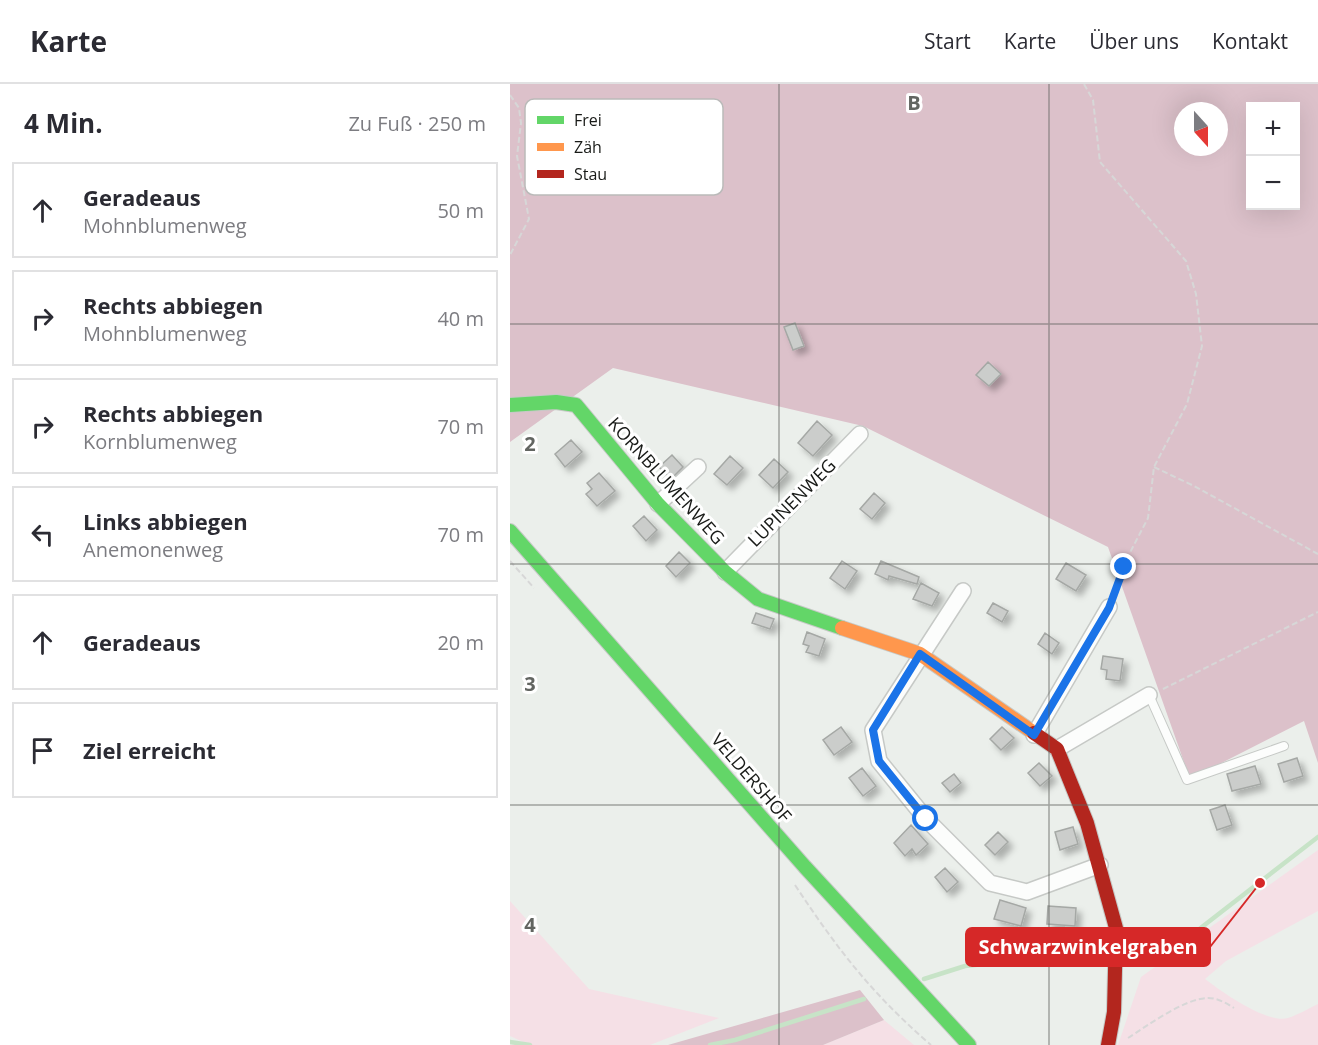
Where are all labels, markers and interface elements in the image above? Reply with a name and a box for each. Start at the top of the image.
text: Karte [30,22,107,60]
text: Start [924,27,971,55]
text: Karte [1004,27,1056,55]
text: Über uns [1089,27,1179,55]
text: Kontakt [1212,27,1288,55]
text: B [907,89,921,116]
legend [525,99,723,195]
north arrow [1174,102,1228,156]
map controls [1246,102,1300,210]
button: + [1246,102,1300,156]
text: 4 Min. [24,105,103,141]
text: Frei [574,109,602,131]
text: Zu Fuß · 250 m [348,110,486,137]
text: Zäh [574,136,602,158]
button: − [1246,156,1300,210]
text: Stau [574,163,607,185]
text: Geradeaus [83,182,201,212]
icon: ahead [26,194,59,227]
text: 50 m [437,197,484,224]
text: Mohnblumenweg [83,212,247,239]
text: Rechts abbiegen [83,290,263,320]
icon: right [26,302,59,335]
text: 40 m [437,305,484,332]
text: Mohnblumenweg [83,320,247,347]
text: Rechts abbiegen [83,398,263,428]
icon: right [26,410,59,443]
street label: KORNBLUMENWEG [603,412,730,549]
text: 70 m [437,413,484,440]
text: Kornblumenweg [83,428,237,455]
text: 2 [524,430,536,457]
street label: LUPINENWEG [742,453,841,552]
text: Links abbiegen [83,506,248,536]
icon: left [26,518,59,551]
text: 70 m [437,521,484,548]
text: Anemonenweg [83,536,223,563]
route end [1110,553,1136,579]
icon: ahead [26,626,59,659]
text: Geradeaus [83,627,201,657]
text: 20 m [437,629,484,656]
text: 3 [524,670,536,697]
street label: VELDERSHOF [706,728,797,827]
icon: arrive [26,734,59,767]
text: Ziel erreicht [83,735,216,765]
route start [912,805,938,831]
text: 4 [524,911,536,938]
callout: Schwarzwinkelgraben [966,928,1210,966]
text: Schwarzwinkelgraben [978,933,1198,960]

